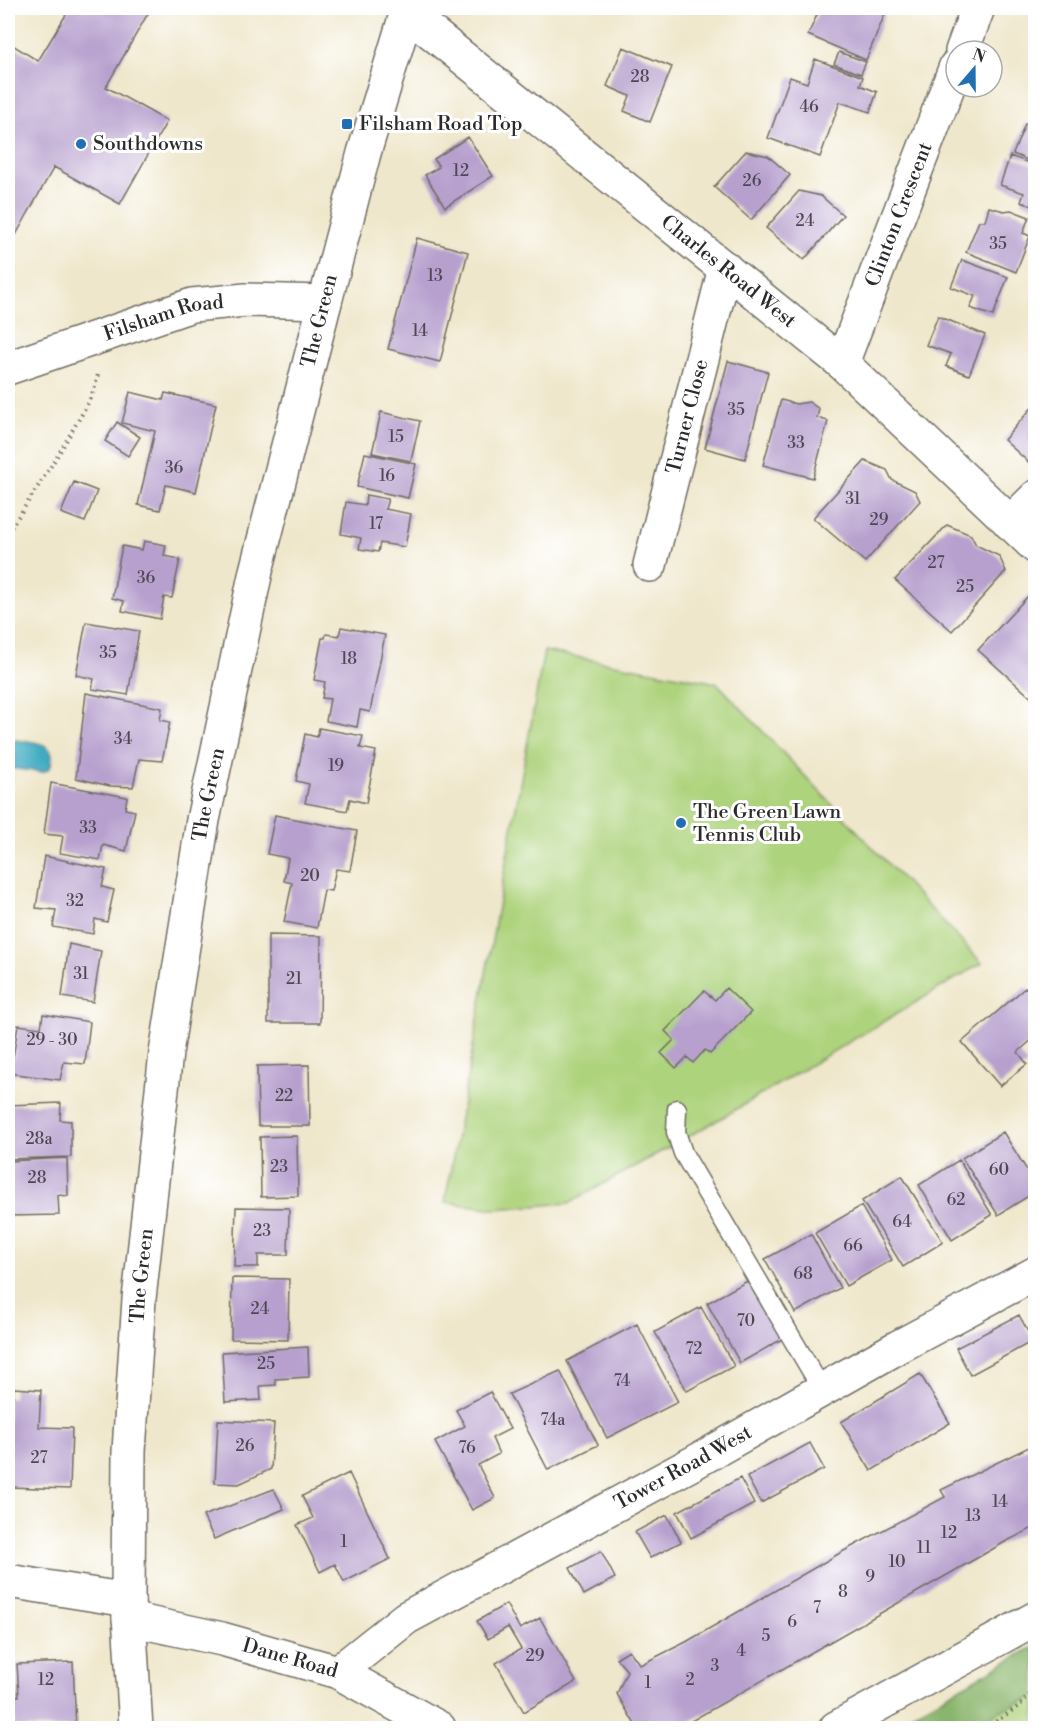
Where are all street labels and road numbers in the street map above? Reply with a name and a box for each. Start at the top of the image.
street label: Clinton Crescent [860,139,938,290]
street label: Charles Road West [656,210,801,334]
street label: The Green [296,272,344,370]
street label: Filsham Road [100,290,225,347]
street label: Turner Close [661,357,714,477]
street label: The Green [187,745,231,843]
street label: The Green [125,1227,159,1324]
street label: Tower Road West [610,1420,756,1516]
street label: Dane Road [239,1633,341,1684]

